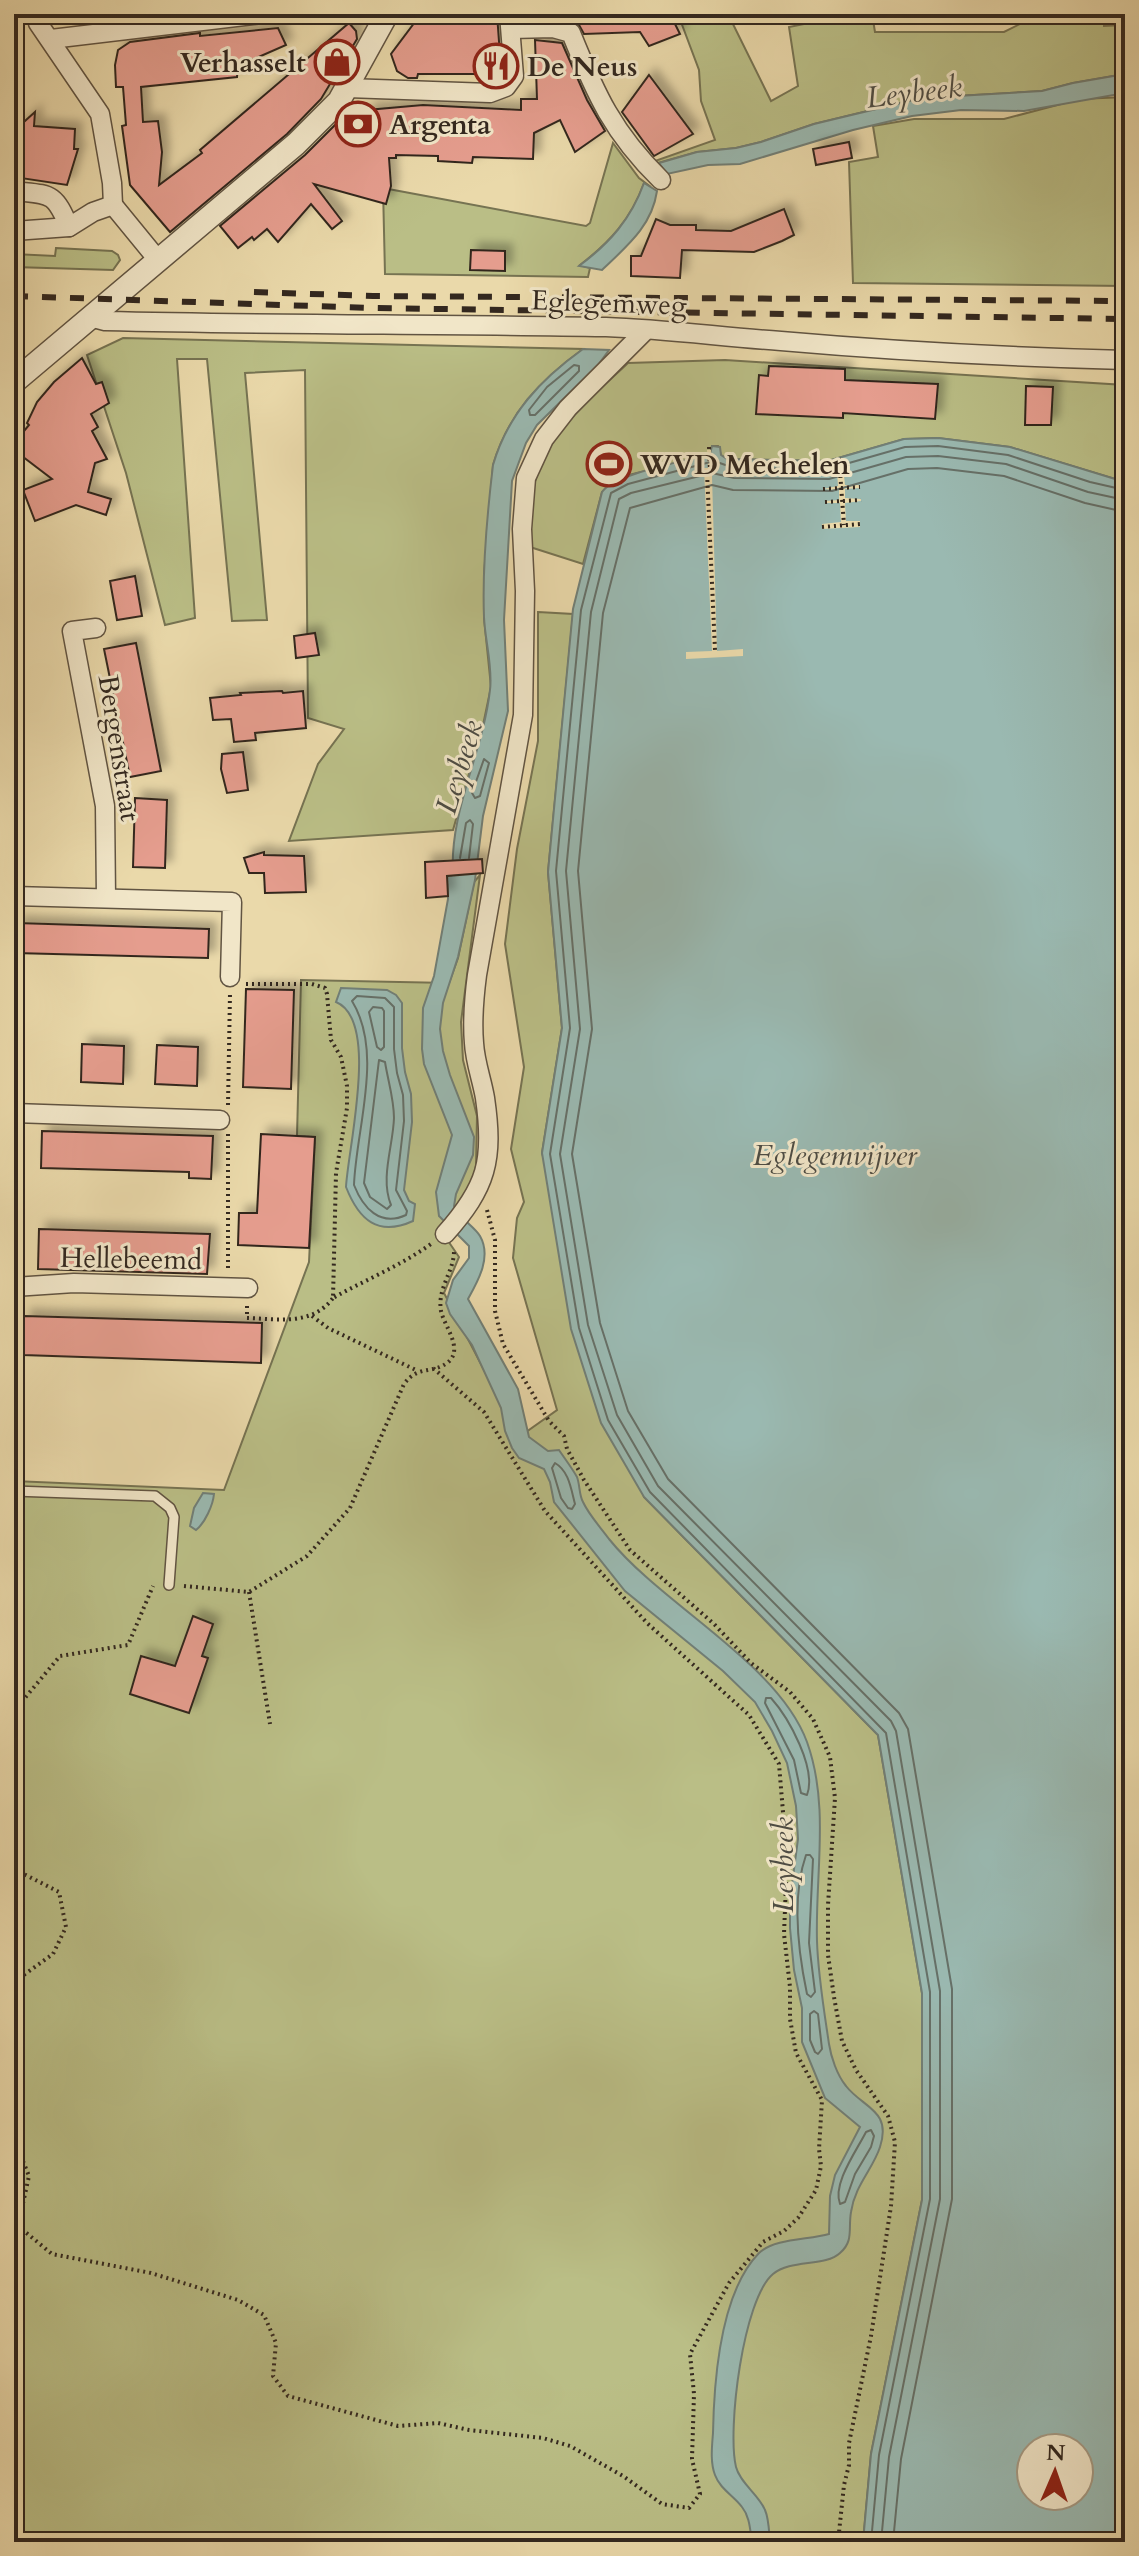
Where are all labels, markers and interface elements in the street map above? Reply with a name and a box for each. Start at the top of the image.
shop icon: Verhasselt [313,38,361,86]
restaurant icon: De Neus [472,42,520,90]
place label: Verhasselt [180,44,306,82]
place label: De Neus [527,48,637,86]
water label: Leybeek [864,66,964,119]
bank icon: Argenta [334,100,382,148]
place label: Argenta [389,106,491,144]
street label: Eglegemweg [530,281,688,325]
sports icon: WVD Mechelen [585,440,633,488]
place label: WVD Mechelen [639,446,850,484]
street label: Bergenstraat [89,672,149,824]
water label: Leybeek [426,715,493,819]
water label: Eglegemvijver [753,1135,918,1176]
street label: Hellebeemd [60,1239,202,1279]
water label: Leybeek [763,1817,804,1913]
north arrow [1015,2432,1095,2512]
text: N [1046,2438,1066,2468]

